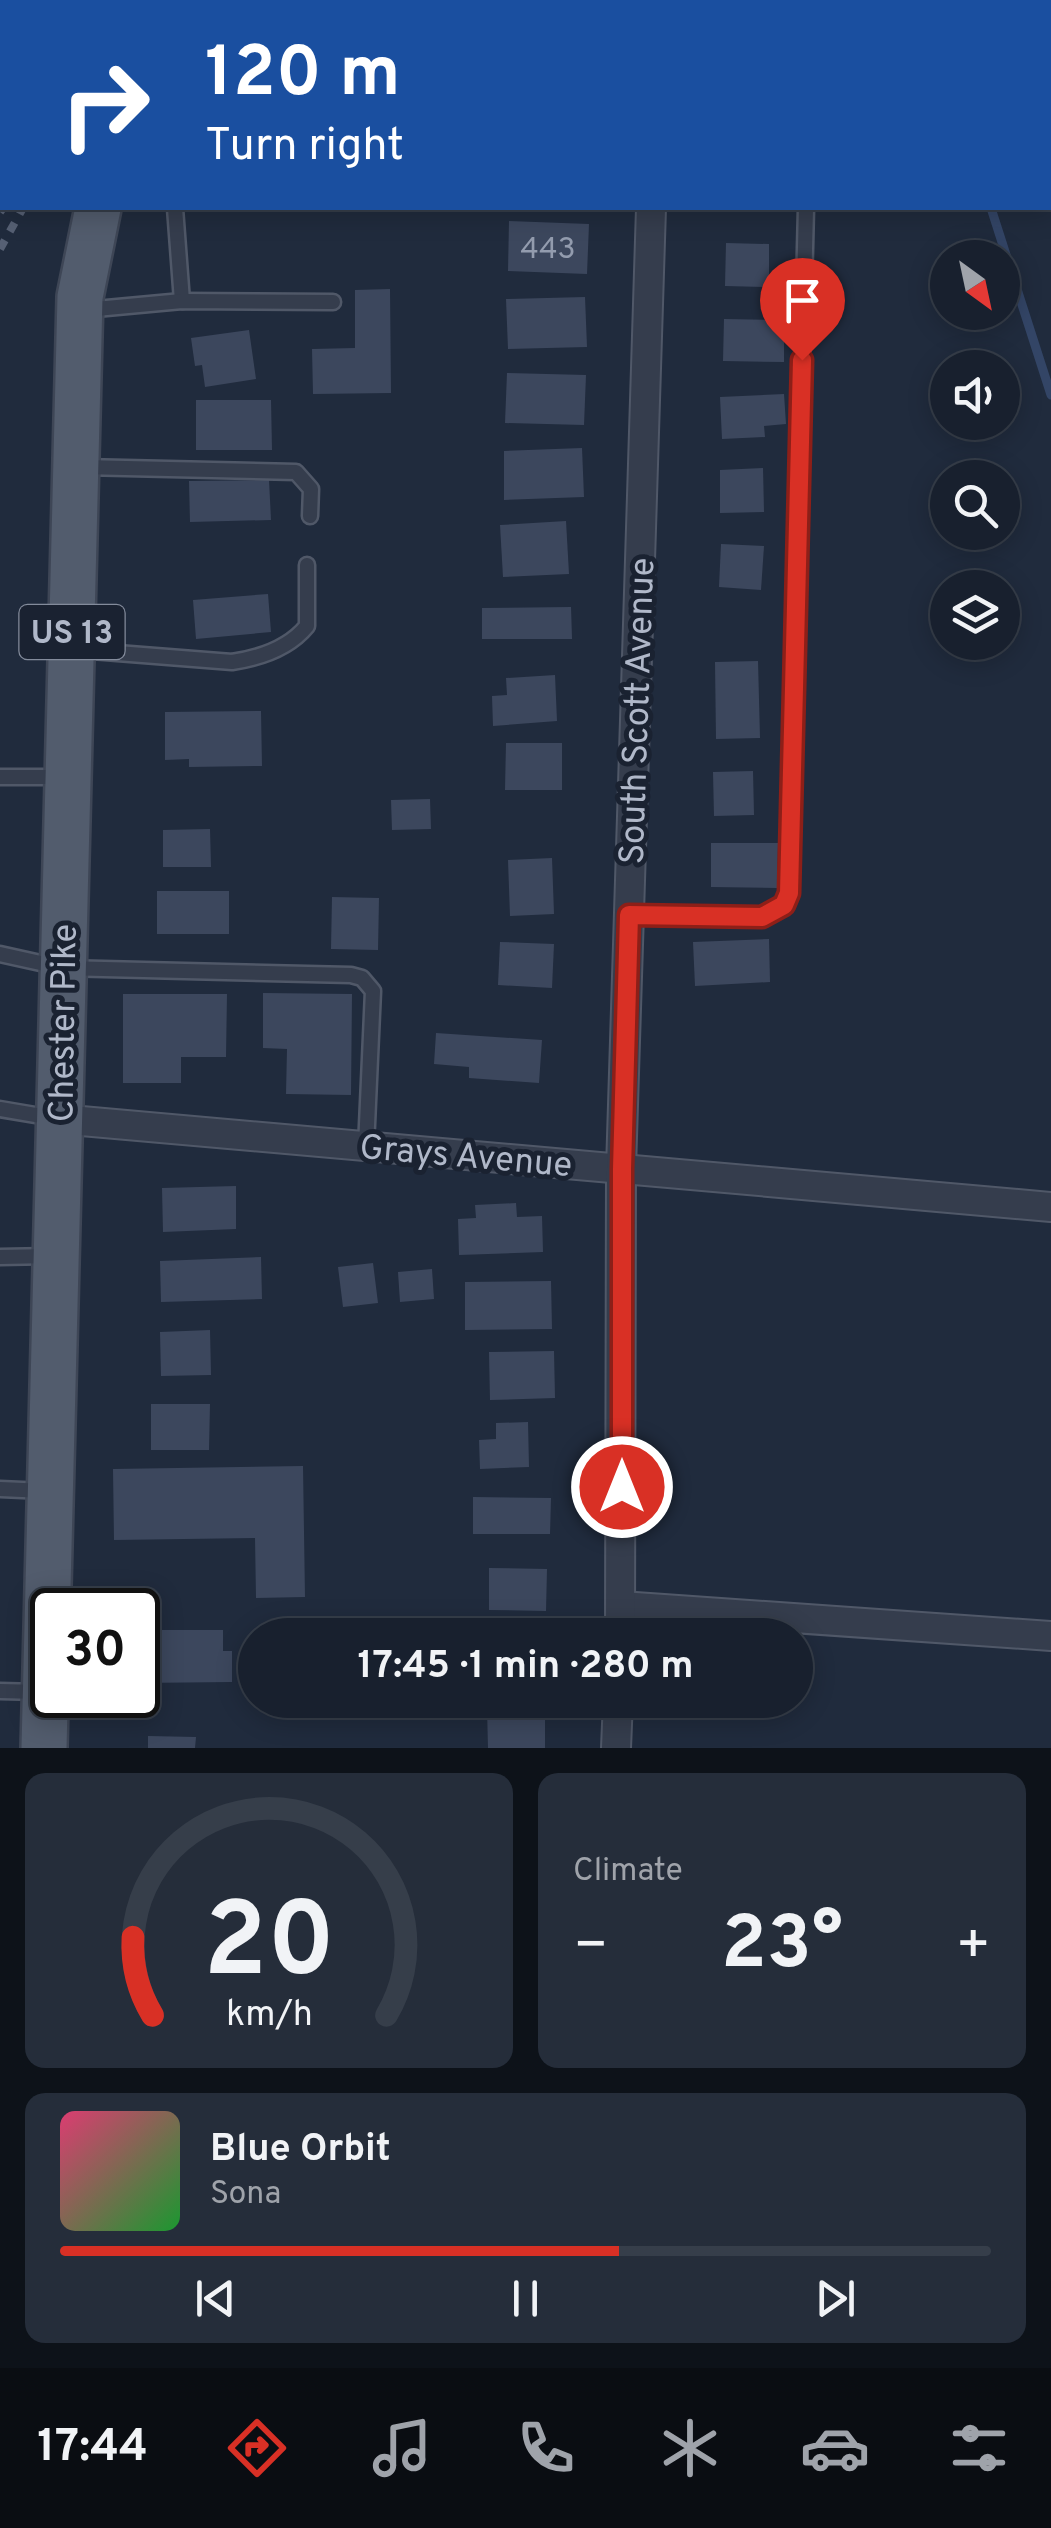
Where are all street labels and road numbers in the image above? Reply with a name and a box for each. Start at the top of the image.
street label: South Scott Avenue [612,557,666,865]
road number: US 13 [20,605,124,659]
street label: Chester Pike [41,923,89,1123]
street label: Grays Avenue [358,1127,574,1189]

